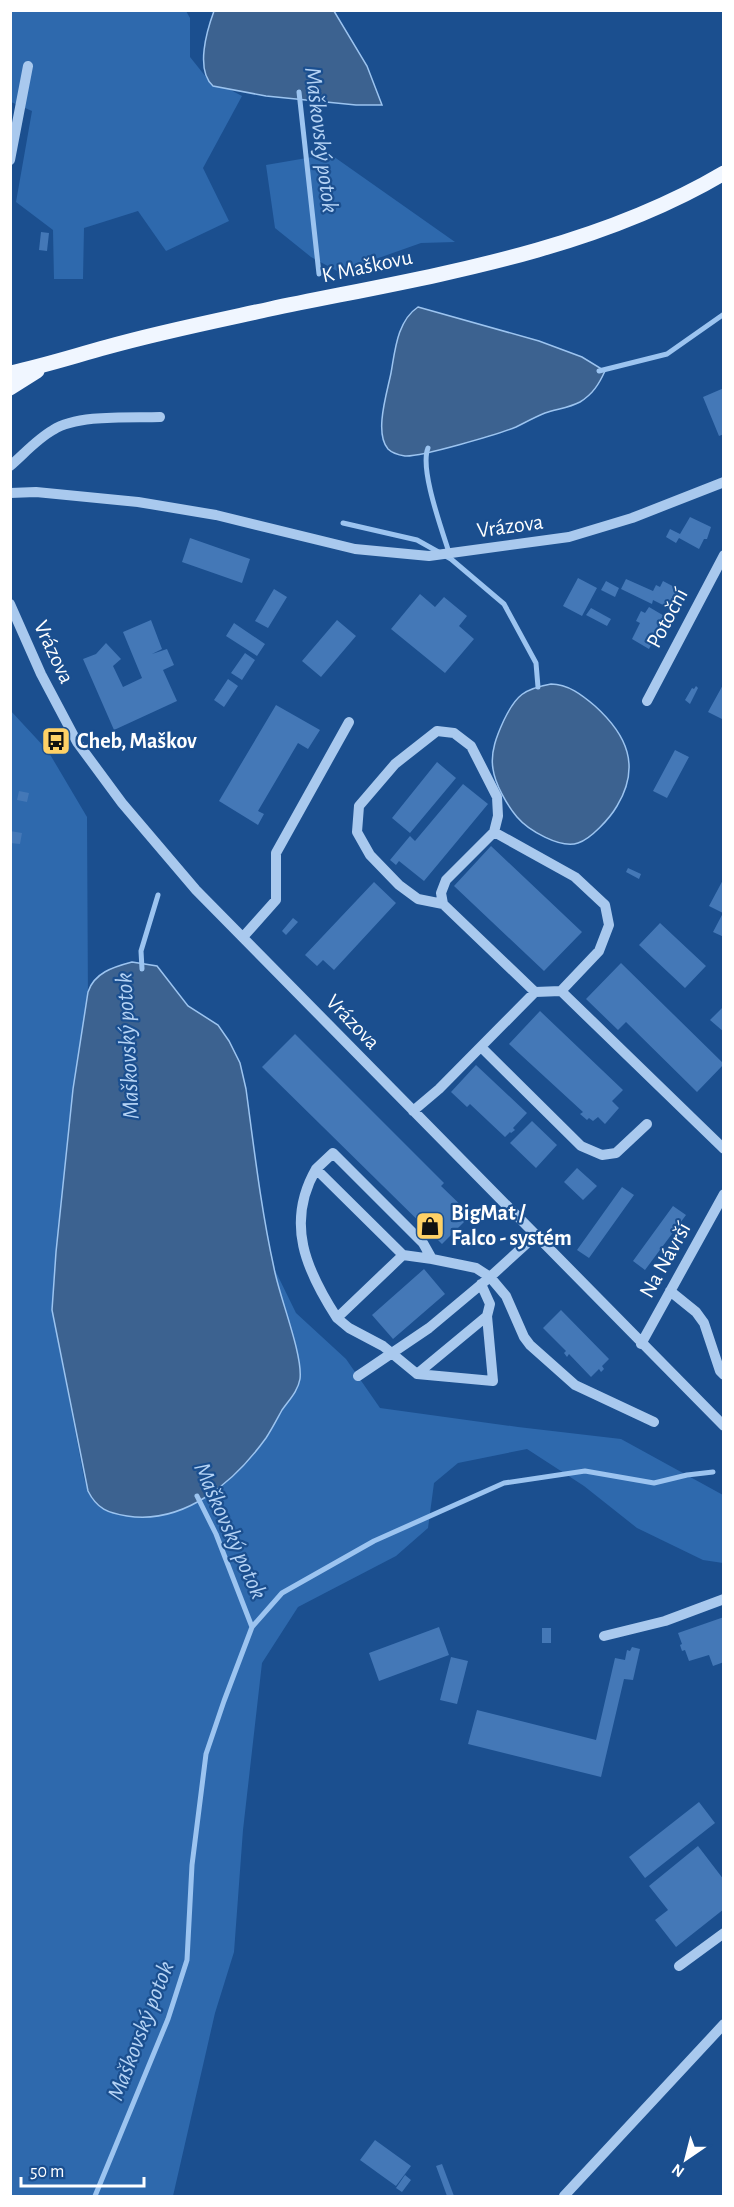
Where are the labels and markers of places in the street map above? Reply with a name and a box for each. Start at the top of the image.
bus stop icon: Cheb, Maškov [40,725,72,757]
place label: Cheb, Maškov [77,730,197,752]
place label: BigMat / Falco - systém [451,1202,572,1250]
shop icon: BigMat / Falco - systém [414,1210,446,1242]

